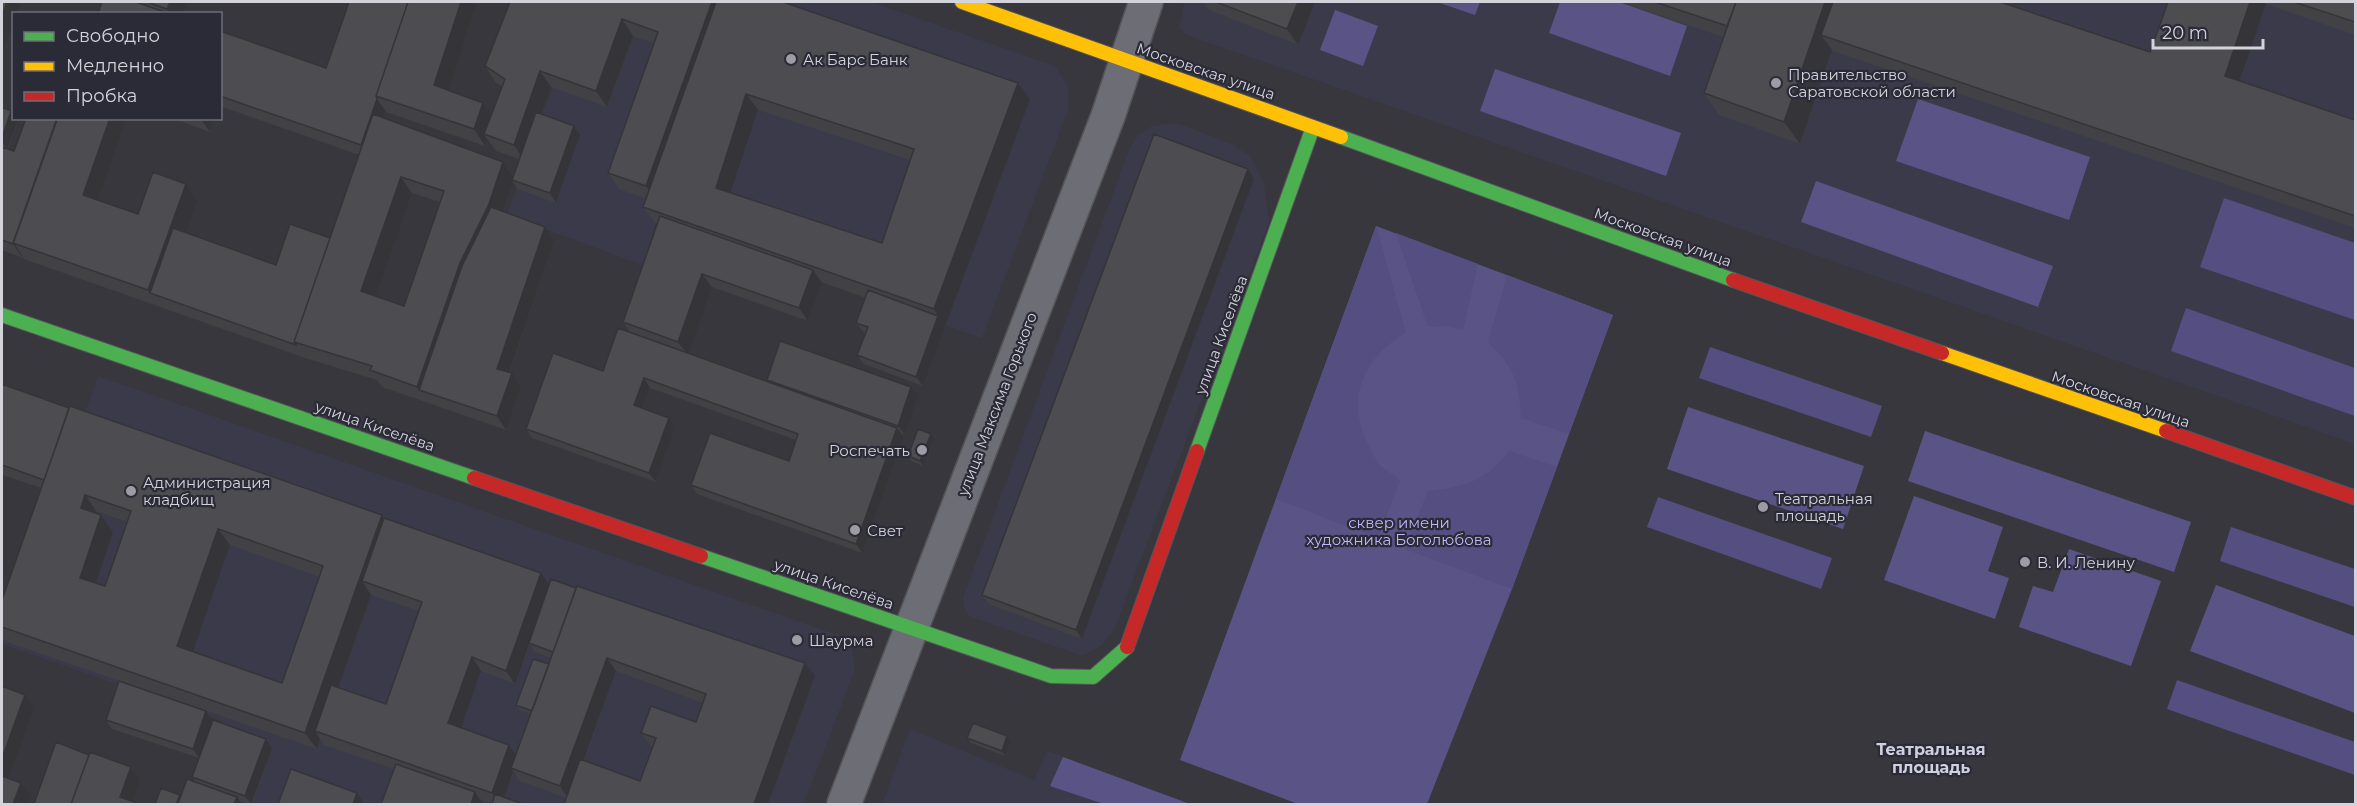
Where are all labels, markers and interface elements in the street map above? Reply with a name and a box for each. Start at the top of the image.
legend [12,12,222,120]
scale bar [2153,12,2262,50]
text: 20 m [2162,22,2208,44]
text: Свободно [66,25,160,47]
street label: Московская улица [1134,38,1278,104]
place label: Ак Барс Банк [803,50,908,69]
marker: Ак Барс Банк [784,52,798,66]
text: Медленно [66,55,164,77]
place label: Правительство Саратовской области [1788,65,1956,101]
marker: Правительство Саратовской области [1769,76,1783,90]
text: Пробка [66,85,137,107]
street label: Московская улица [1592,203,1734,271]
street label: улица Киселёва [1190,273,1251,398]
street label: улица Максима Горького [953,310,1041,499]
street label: Московская улица [2049,366,2193,432]
street label: улица Киселёва [312,396,437,455]
place label: Роспечать [829,441,910,460]
marker: Роспечать [915,443,929,457]
place label: Администрация кладбищ [143,473,271,509]
marker: Администрация кладбищ [124,484,138,498]
place label: Театральная площадь [1775,489,1873,525]
marker: Театральная площадь [1756,500,1770,514]
park label: сквер имени художника Боголюбова [1306,513,1492,549]
place label: Свет [867,521,904,540]
marker: Свет [848,523,862,537]
place label: В. И. Ленину [2037,553,2135,572]
street label: улица Киселёва [771,554,896,613]
marker: В. И. Ленину [2018,555,2032,569]
place label: Шаурма [809,631,873,650]
marker: Шаурма [790,633,804,647]
district label: Театральная площадь [1876,740,1986,777]

